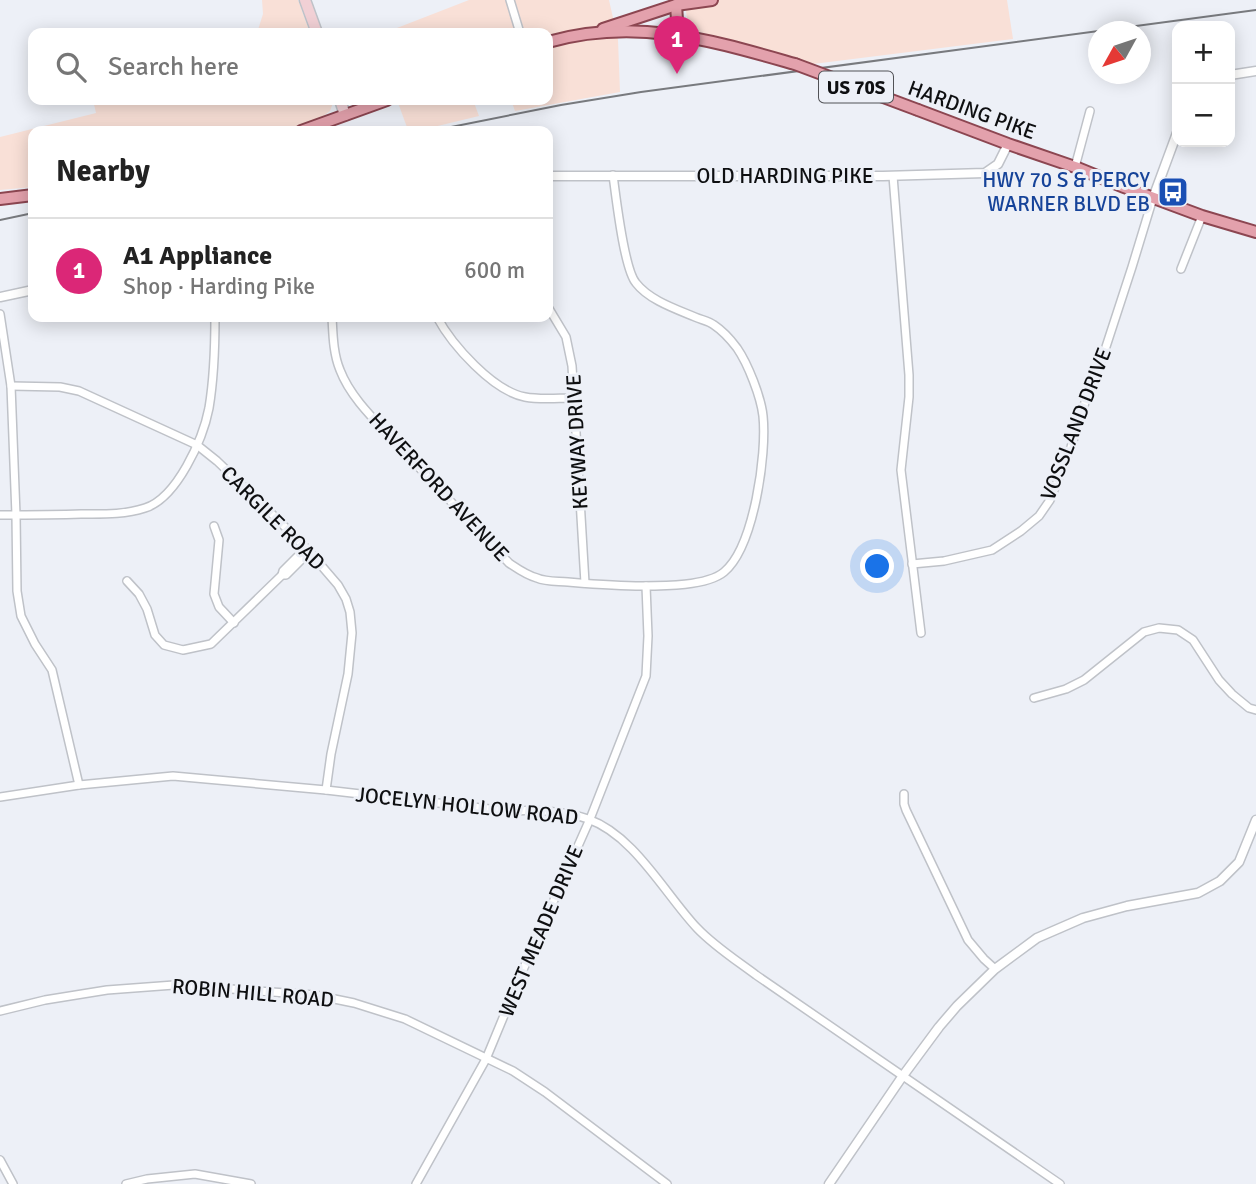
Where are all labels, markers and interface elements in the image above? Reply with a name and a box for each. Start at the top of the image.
pin: 1 [654,16,700,74]
north arrow [1088,21,1151,84]
map controls [1172,21,1235,147]
button: + [1172,21,1235,84]
search box [28,28,553,105]
icon: search [52,48,90,86]
text: Search here [108,51,239,83]
road number: US 70S [819,72,893,102]
street label: HARDING PIKE [904,75,1040,145]
button: − [1172,84,1235,147]
text: Nearby [56,153,150,190]
street label: OLD HARDING PIKE [696,163,874,189]
place label: HWY 70 S & PERCY WARNER BLVD EB [982,167,1150,217]
bus stop icon: HWY 70 S & PERCY WARNER BLVD EB [1156,175,1190,209]
text: A1 Appliance [123,240,272,272]
text: 1 [73,256,85,285]
text: 600 m [464,256,525,285]
text: Shop · Harding Pike [123,272,315,301]
street label: VOSSLAND DRIVE [1035,344,1117,504]
street label: KEYWAY DRIVE [560,374,594,510]
street label: HAVERFORD AVENUE [363,407,515,567]
street label: CARGILE ROAD [215,460,331,576]
your location [860,549,894,583]
street label: JOCELYN HOLLOW ROAD [354,781,580,831]
street label: WEST MEADE DRIVE [493,841,589,1021]
street label: ROBIN HILL ROAD [171,973,335,1013]

